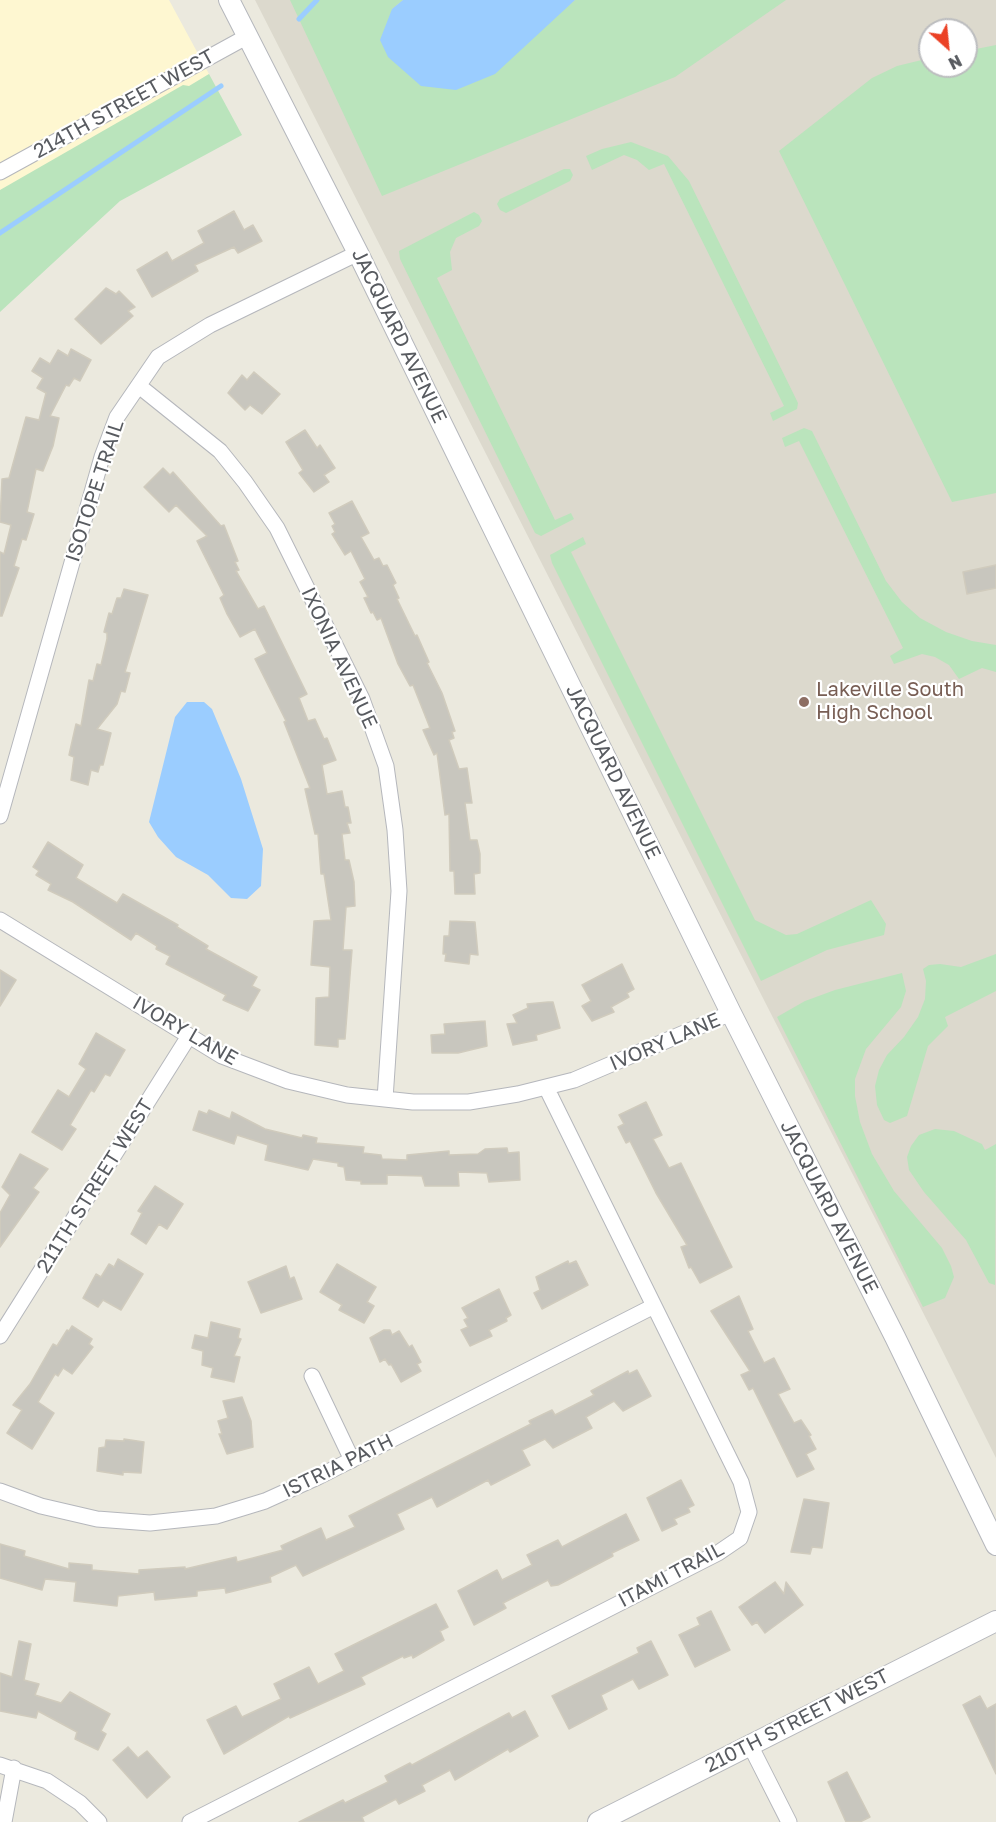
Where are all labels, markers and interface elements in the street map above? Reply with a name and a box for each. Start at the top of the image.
north arrow [918,18,978,78]
street label: 214TH STREET WEST [29,44,219,164]
text: N [945,51,965,74]
street label: JACQUARD AVENUE [346,245,452,427]
street label: ISOTOPE TRAIL [61,417,129,565]
street label: IXONIA AVENUE [296,584,382,732]
place label: Lakeville South High School [816,678,964,725]
street label: JACQUARD AVENUE [560,681,666,863]
marker: Lakeville South High School [797,695,811,709]
street label: IVORY LANE [128,991,242,1071]
street label: IVORY LANE [606,1008,724,1076]
street label: 211TH STREET WEST [32,1095,158,1277]
street label: JACQUARD AVENUE [775,1116,883,1298]
street label: ISTRIA PATH [279,1429,397,1503]
street label: ITAMI TRAIL [614,1537,728,1613]
street label: 210TH STREET WEST [701,1664,893,1778]

